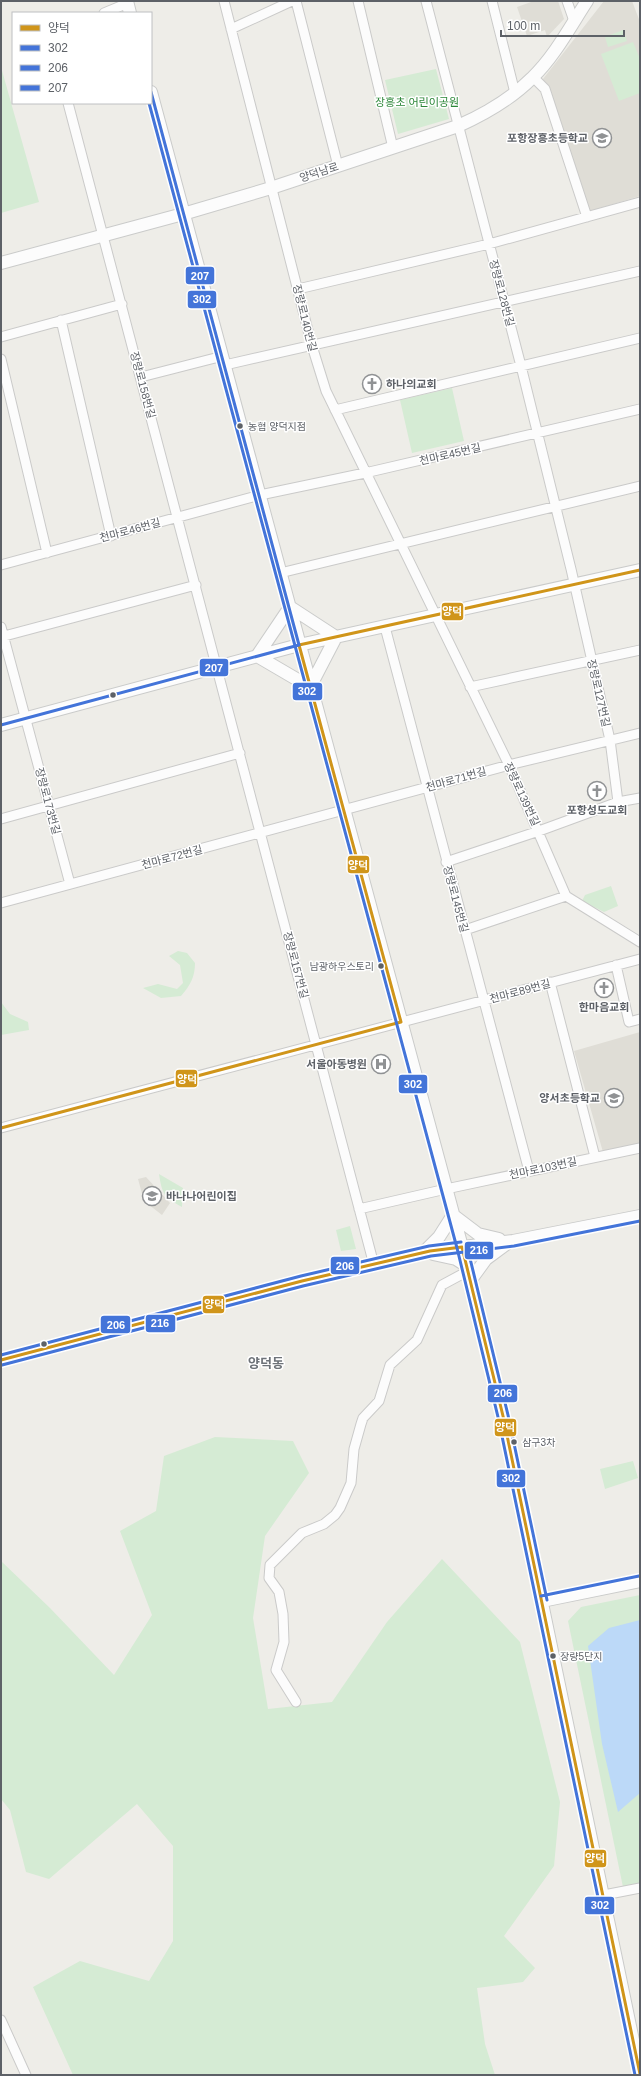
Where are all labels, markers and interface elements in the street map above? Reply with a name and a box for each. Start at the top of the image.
legend [12,12,152,104]
scale bar [501,12,624,38]
text: 100 m [507,19,540,33]
text: 양덕 [48,21,70,35]
text: 302 [48,41,68,55]
text: 206 [48,61,68,75]
text: 207 [48,81,68,95]
park label: 장흥초 어린이공원 [375,96,459,108]
school or university icon: 포항장흥초등학교 [591,127,613,149]
place label: 포항장흥초등학교 [507,132,588,144]
street label: 양덕남로 [298,160,340,184]
street label: 장량로128번길 [487,258,517,328]
line badge: 207 [185,266,215,285]
text: 207 [191,270,209,282]
street label: 장량로140번길 [291,283,319,353]
line badge: 302 [187,290,217,309]
text: 302 [193,293,211,305]
street label: 장량로158번길 [128,350,158,420]
church icon: 하나의교회 [361,373,383,395]
place label: 하나의교회 [386,378,437,390]
marker: 농협 양덕지점 [235,421,245,431]
place label: 농협 양덕지점 [248,421,306,432]
street label: 천마로45번길 [418,441,482,467]
street label: 천마로46번길 [98,516,162,544]
line badge: 양덕 [441,602,464,621]
text: 양덕 [442,605,462,617]
line badge: 207 [199,658,229,677]
street label: 장량로127번길 [585,658,613,728]
text: 207 [205,662,223,674]
line badge: 302 [292,682,323,701]
text: 302 [298,685,316,697]
unlabelled marker [108,690,118,700]
street label: 장량로139번길 [502,760,542,828]
street label: 천마로71번길 [424,765,488,793]
street label: 장량로173번길 [33,766,63,836]
church icon: 포항성도교회 [586,780,608,802]
place label: 포항성도교회 [567,804,627,816]
street label: 천마로72번길 [140,843,204,871]
line badge: 양덕 [347,855,370,874]
text: 양덕 [348,859,368,871]
street label: 장량로145번길 [441,864,471,934]
street label: 장량로157번길 [281,930,311,1000]
place label: 남광하우스토리 [310,961,374,972]
marker: 남광하우스토리 [376,961,386,971]
street label: 천마로89번길 [488,977,552,1005]
church icon: 한마음교회 [593,977,615,999]
place label: 한마음교회 [579,1001,629,1013]
hospital icon: 서울아동병원 [370,1053,392,1075]
place label: 서울아동병원 [306,1058,367,1070]
line badge: 양덕 [175,1069,198,1088]
text: 양덕 [177,1073,197,1085]
line badge: 302 [398,1074,428,1094]
text: 302 [404,1078,422,1090]
school or university icon: 양서초등학교 [603,1087,625,1109]
place label: 양서초등학교 [539,1092,600,1104]
street label: 천마로103번길 [508,1155,578,1181]
school or university icon: 바나나어린이집 [141,1185,163,1207]
place label: 바나나어린이집 [166,1190,237,1202]
line badge: 216 [464,1241,494,1260]
text: 216 [470,1244,488,1256]
line badge: 206 [330,1256,360,1275]
text: 206 [336,1260,354,1272]
line badge: 양덕 [202,1295,225,1314]
text: 양덕 [204,1298,224,1310]
line badge: 216 [145,1314,176,1333]
line badge: 206 [100,1315,131,1334]
text: 216 [151,1317,169,1329]
text: 206 [107,1319,125,1331]
unlabelled marker [39,1339,49,1349]
district label: 양덕동 [248,1356,284,1371]
line badge: 206 [487,1384,518,1403]
text: 206 [494,1387,512,1399]
line badge: 양덕 [494,1418,517,1437]
text: 양덕 [495,1421,515,1433]
marker: 삼구3차 [509,1437,519,1447]
place label: 삼구3차 [522,1437,556,1448]
line badge: 302 [496,1469,526,1488]
text: 302 [502,1472,520,1484]
marker: 장량5단지 [548,1651,558,1661]
place label: 장량5단지 [560,1651,602,1662]
line badge: 양덕 [584,1849,607,1868]
text: 양덕 [585,1852,605,1864]
line badge: 302 [584,1896,615,1915]
text: 302 [591,1899,609,1911]

